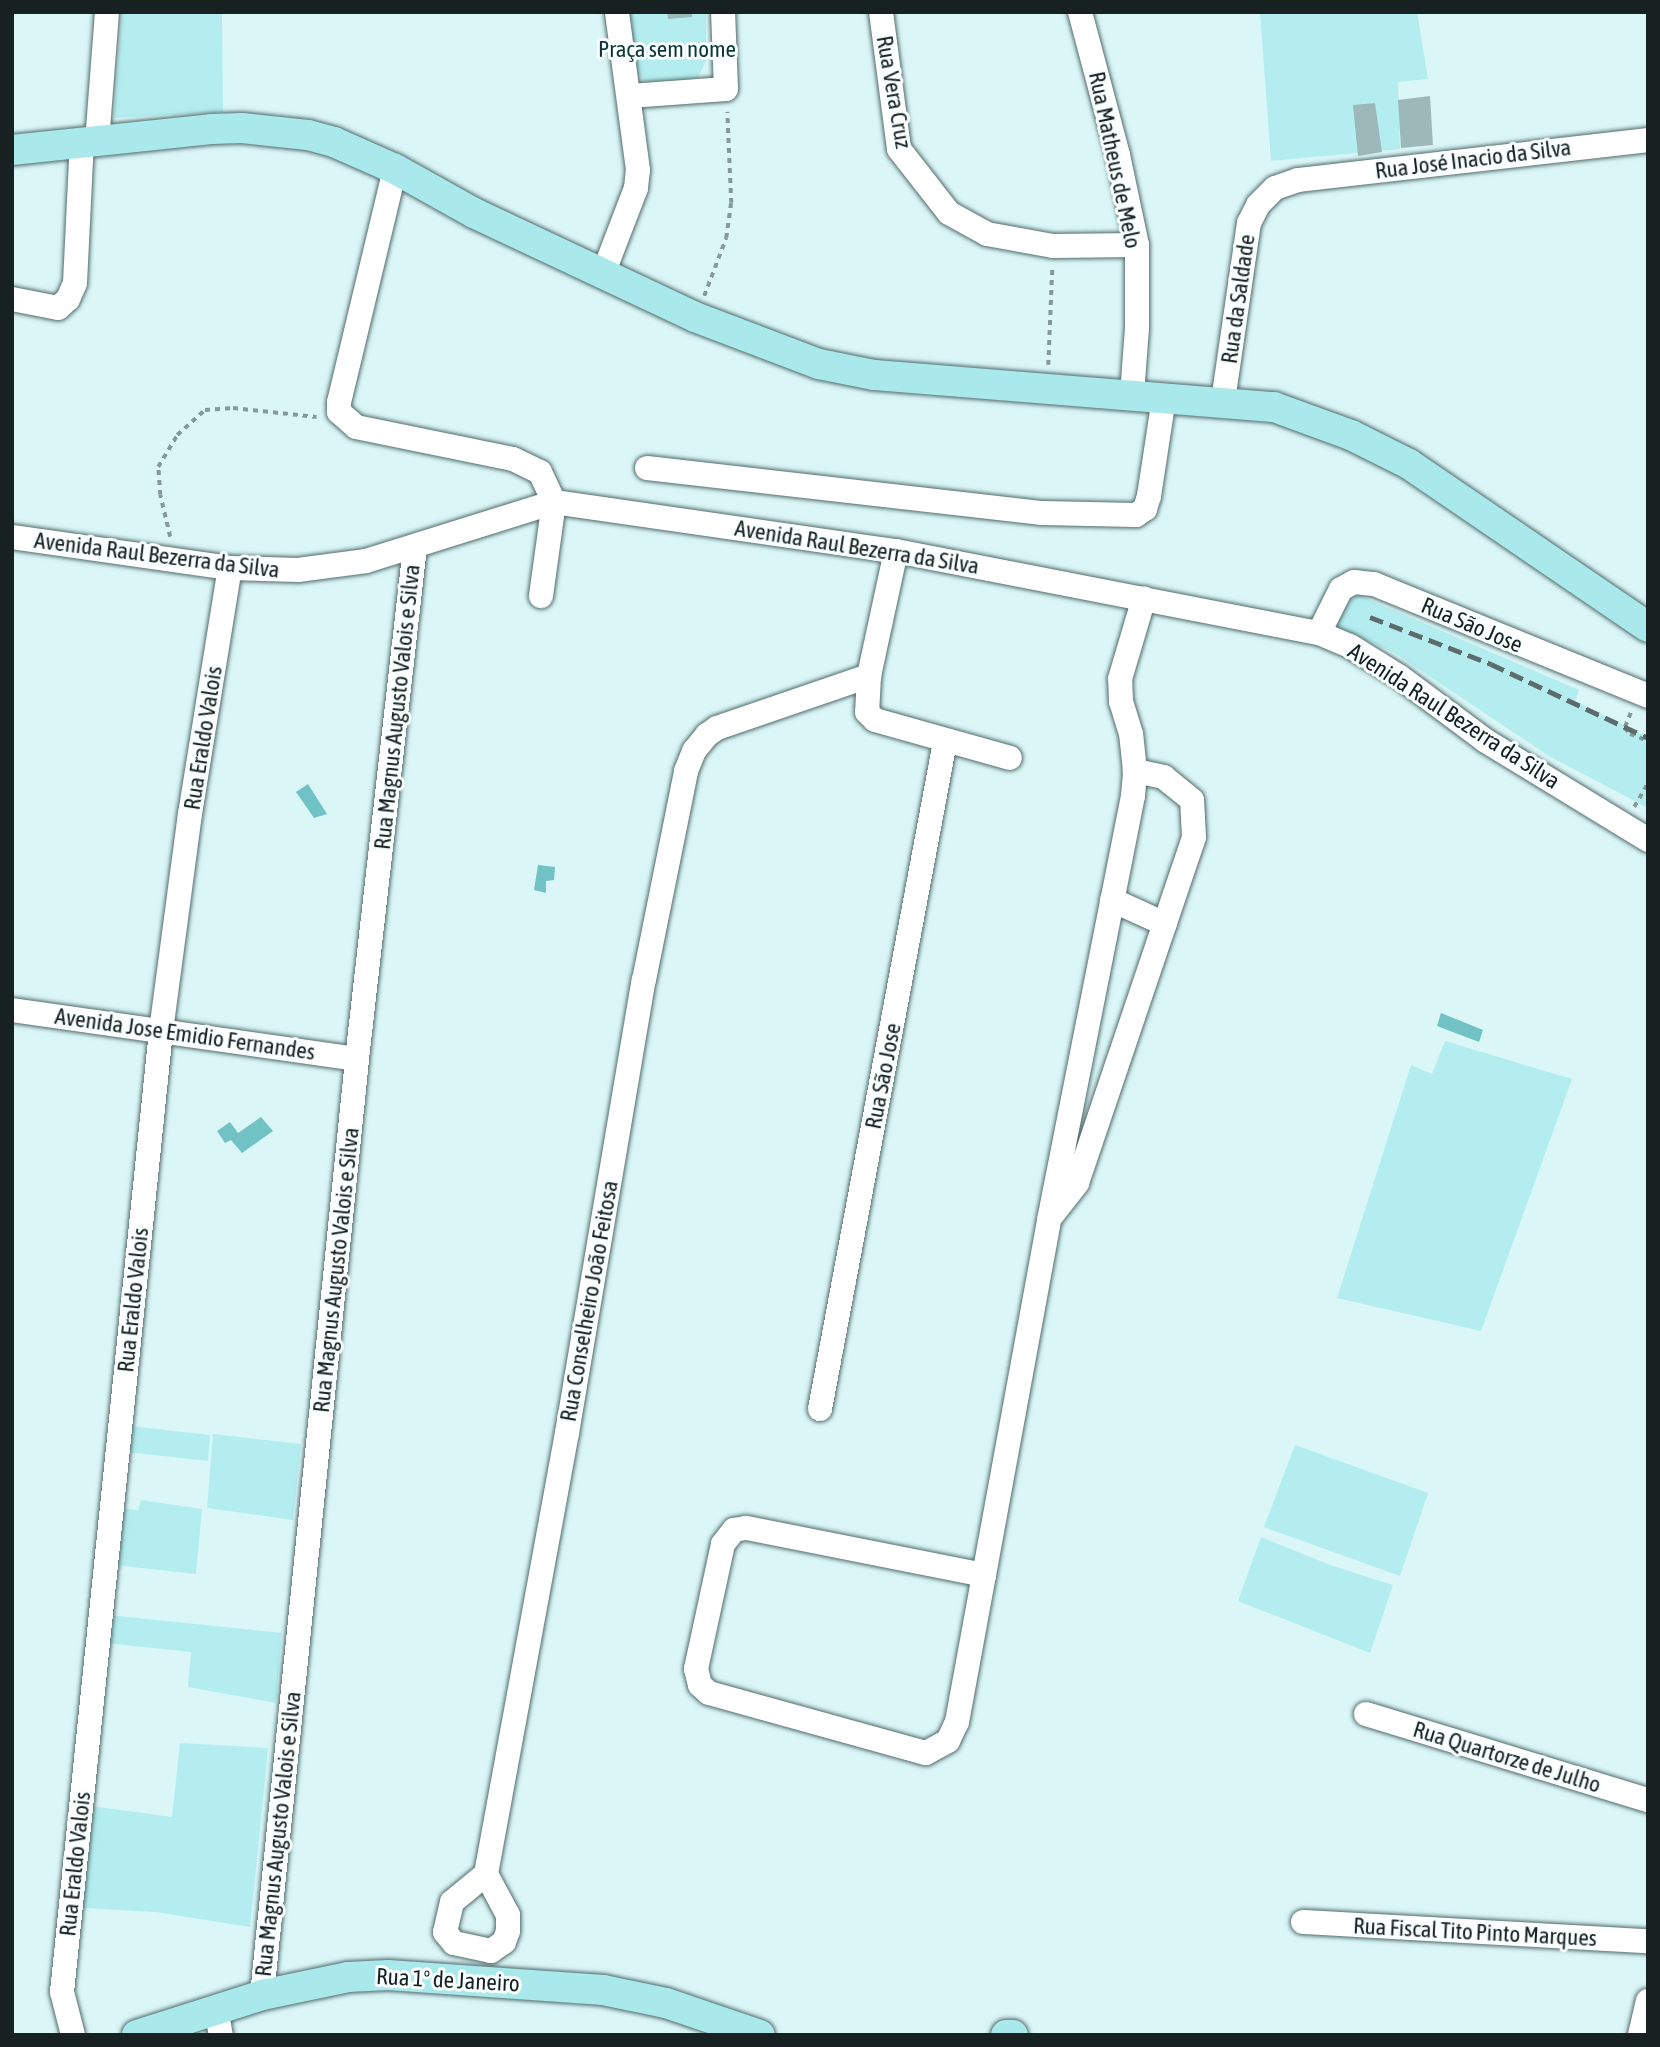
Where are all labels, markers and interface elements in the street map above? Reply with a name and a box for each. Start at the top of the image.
street label: Rua Vera Cruz [870,33,918,151]
park label: Praça sem nome [598,35,736,63]
street label: Rua Matheus de Melo [1083,69,1147,251]
street label: Rua José Inacio da Silva [1373,133,1573,185]
street label: Rua da Saldade [1215,233,1261,365]
street label: Avenida Raul Bezerra da Silva [733,514,981,580]
street label: Avenida Raul Bezerra da Silva [33,526,281,584]
street label: Rua Magnus Augusto Valois e Silva [368,563,426,851]
street label: Rua São Jose [1417,591,1527,659]
street label: Avenida Raul Bezerra da Silva [1343,637,1565,795]
street label: Rua Eraldo Valois [178,664,228,812]
street label: Avenida Jose Emidio Fernandes [53,1002,317,1066]
street label: Rua São Jose [859,1021,907,1131]
street label: Rua Magnus Augusto Valois e Silva [307,1126,365,1414]
street label: Rua Conselheiro João Feitosa [554,1178,624,1424]
street label: Rua Eraldo Valois [112,1226,154,1374]
street label: Rua Magnus Augusto Valois e Silva [249,1690,307,1978]
street label: Rua Quartorze de Julho [1410,1715,1604,1799]
street label: Rua Eraldo Valois [54,1790,96,1938]
street label: Rua Fiscal Tito Pinto Marques [1352,1912,1598,1952]
street label: Rua 1º de Janeiro [376,1962,520,1998]

